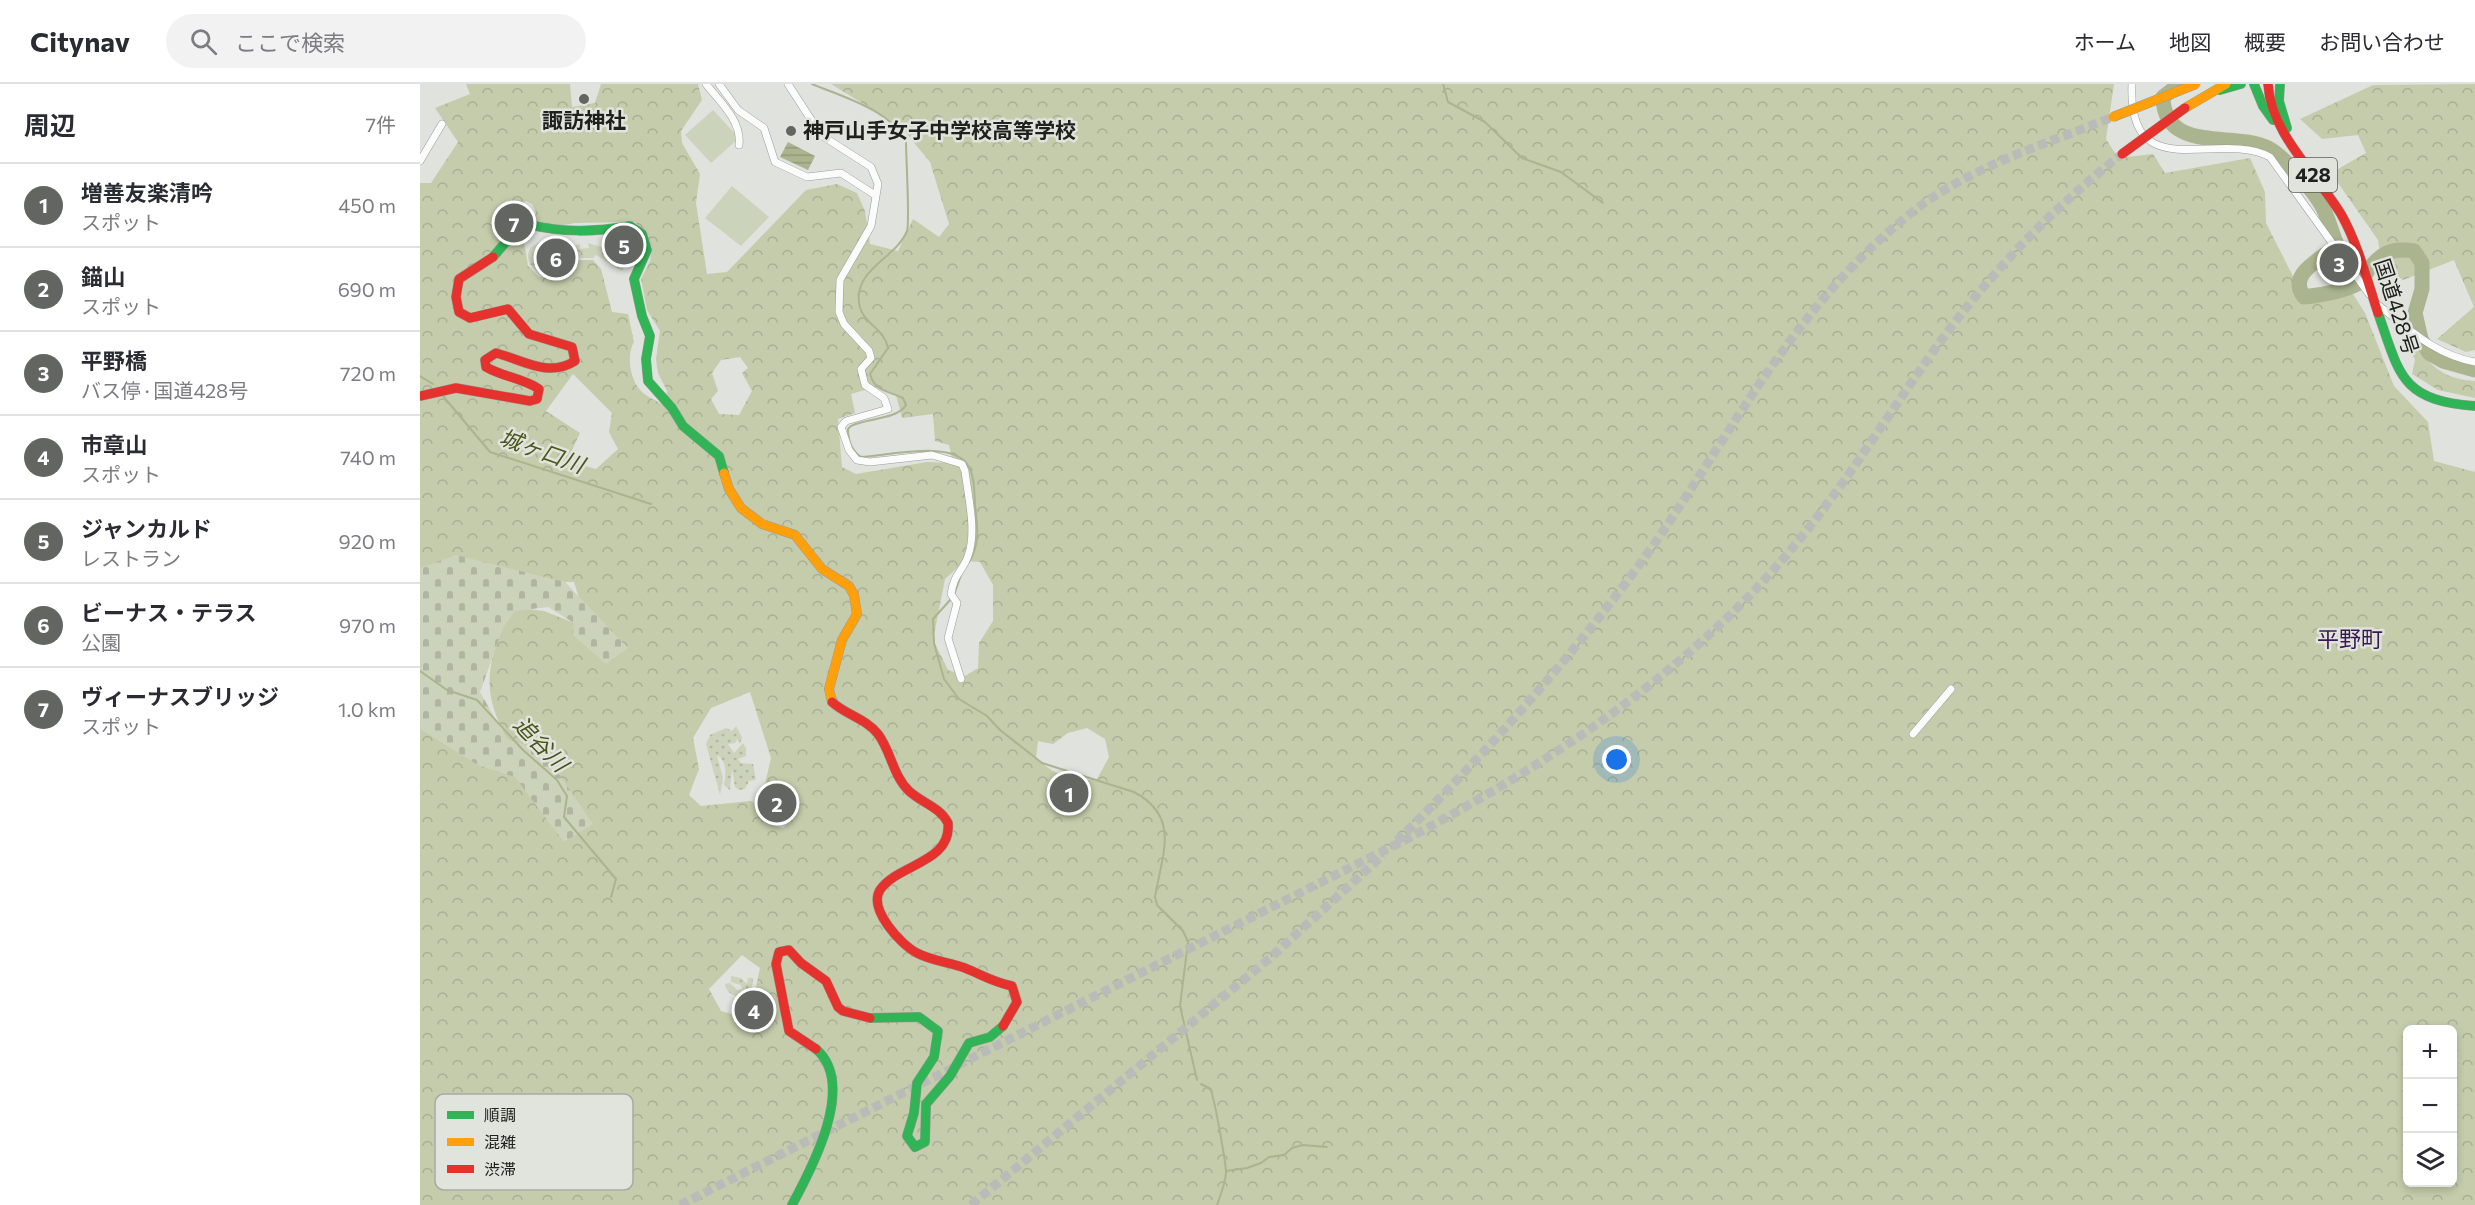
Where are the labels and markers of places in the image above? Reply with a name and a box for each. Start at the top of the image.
marker: 諏訪神社 [577,92,591,106]
place label: 諏訪神社 [542,107,626,132]
place label: 神戸山手女子中学校高等学校 [803,117,1076,142]
marker: 神戸山手女子中学校高等学校 [784,124,798,138]
pin: 7 [494,200,533,246]
pin: 5 [604,222,644,268]
pin: 6 [536,236,576,280]
pin: 3 [2320,240,2358,285]
pin: 1 [1050,770,1088,816]
pin: 2 [758,780,796,826]
pin: 4 [734,988,774,1032]

